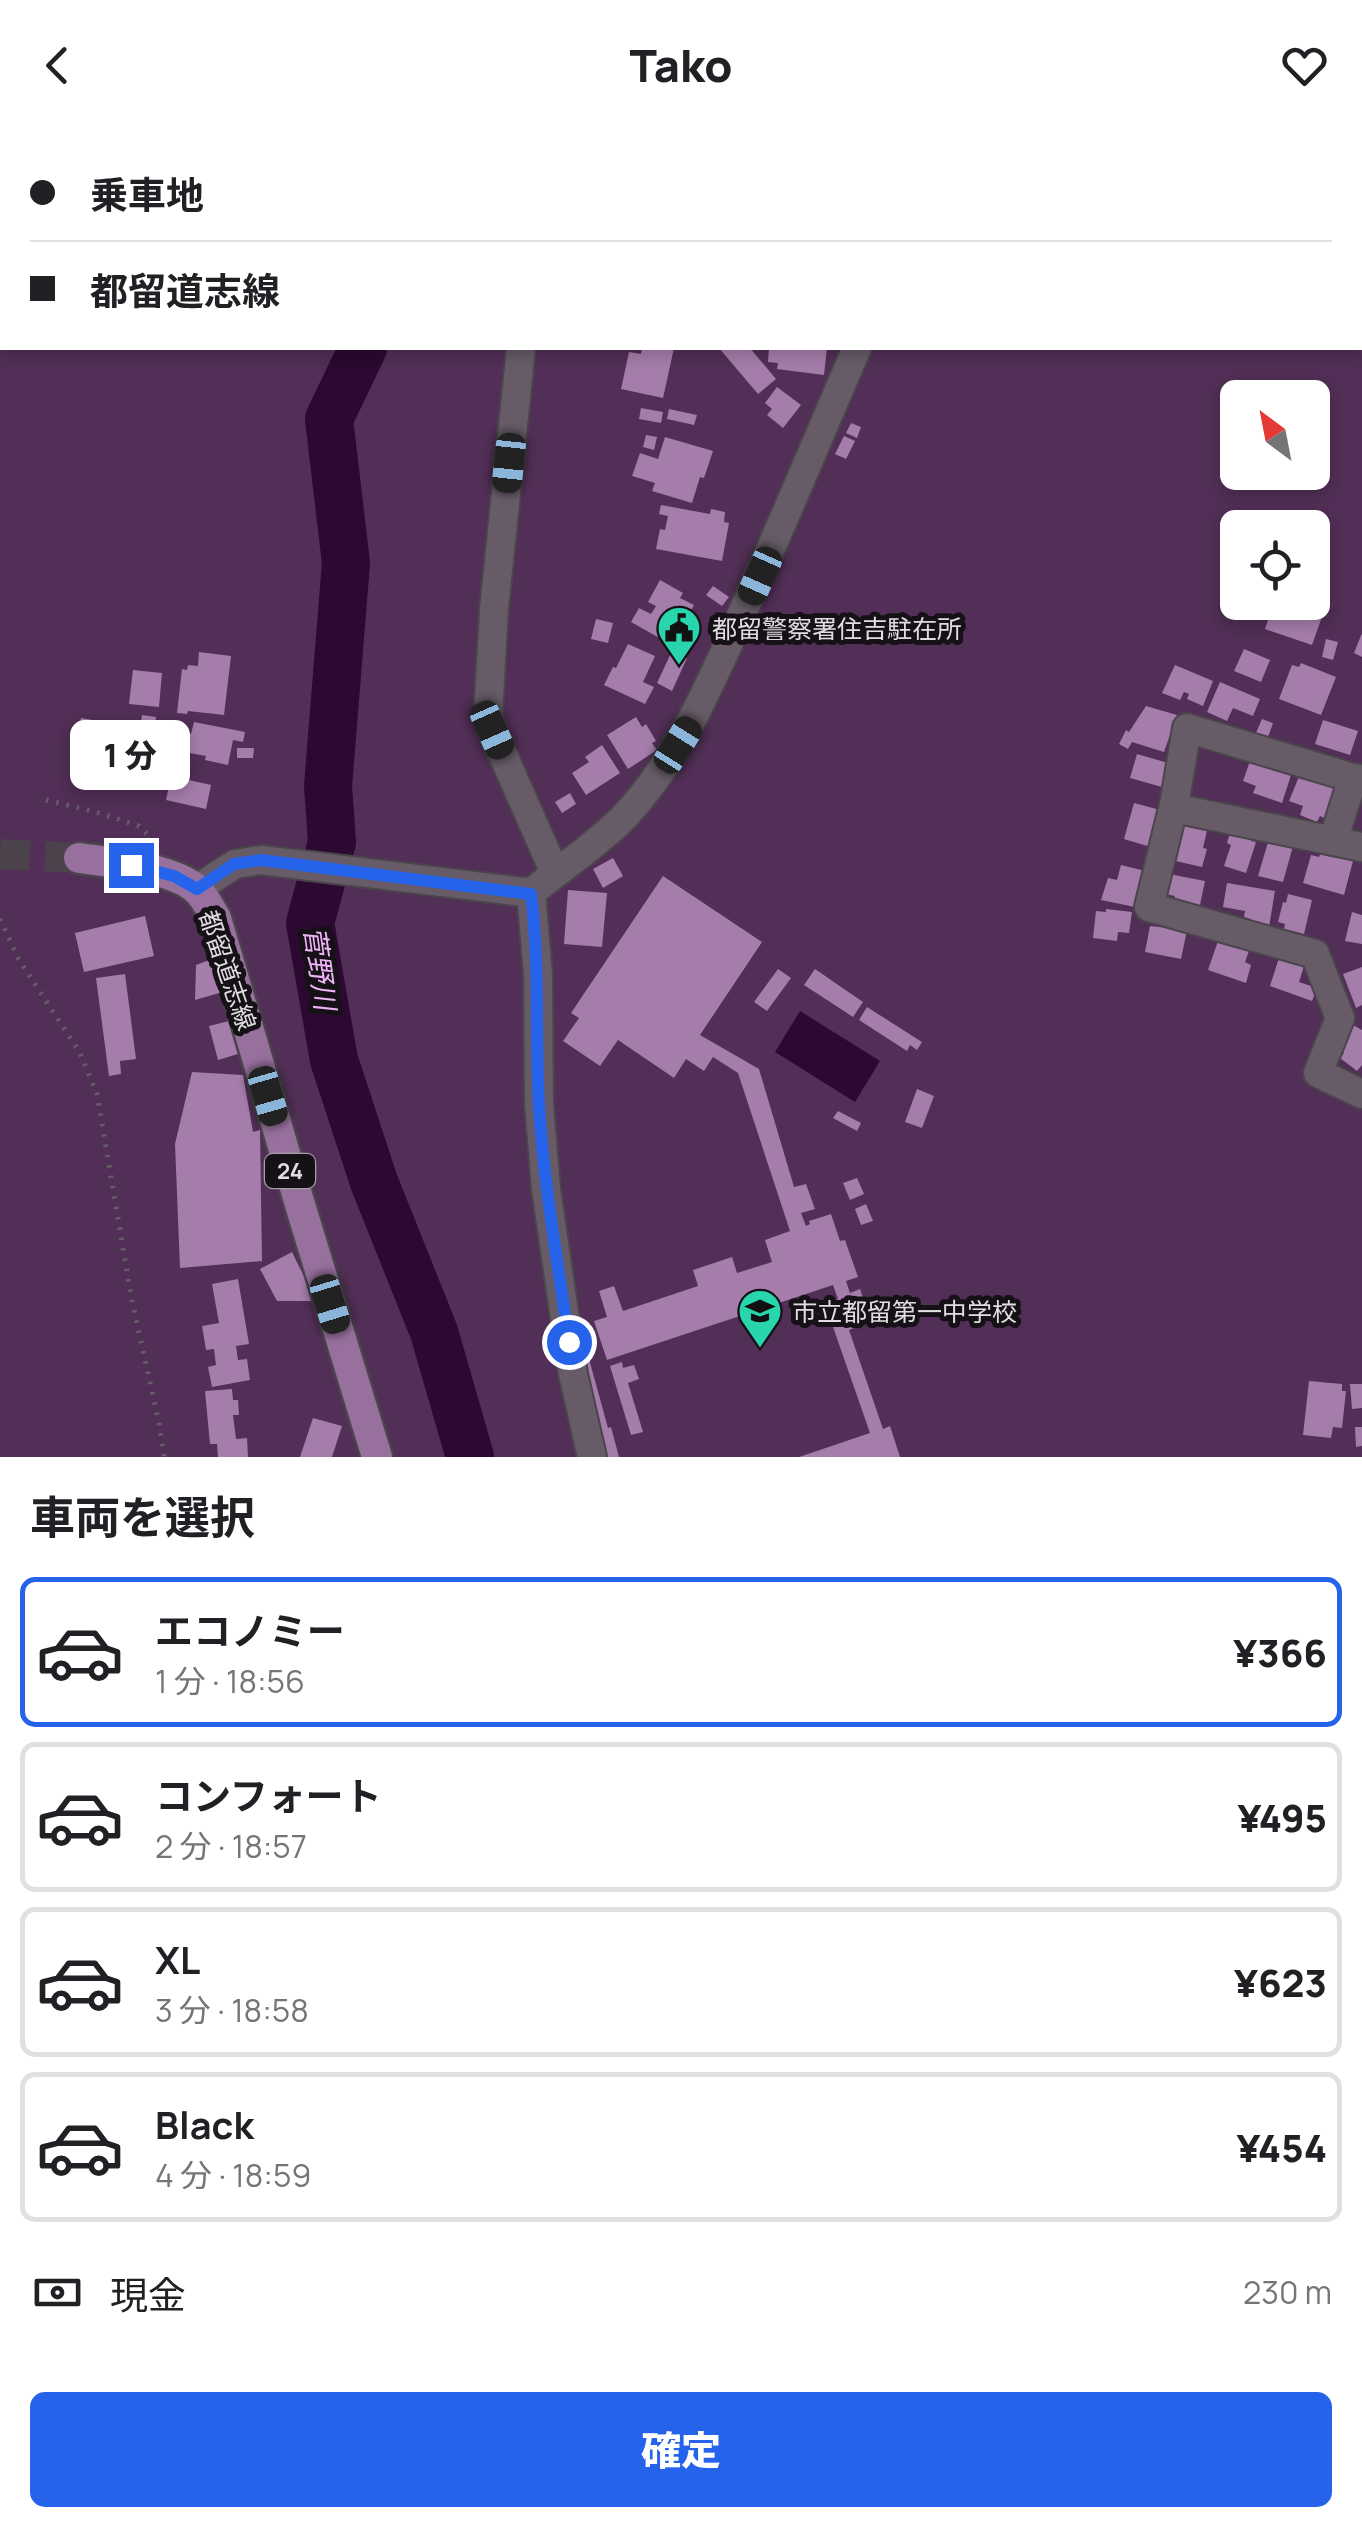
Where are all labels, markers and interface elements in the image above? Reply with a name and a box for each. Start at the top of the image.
text: Tako [629,34,733,96]
icon: back [30,38,85,93]
icon: heart [1277,38,1332,93]
text: 乗車地 [90,168,204,220]
text: 都留道志線 [90,264,280,316]
north arrow [1220,380,1330,490]
map controls [1220,380,1330,620]
car [491,432,527,494]
button: locate [1220,510,1330,620]
car [734,542,786,610]
public building icon: 都留警察署住吉駐在所 [656,605,702,666]
place label: 都留警察署住吉駐在所 [712,611,962,646]
car [466,696,518,764]
car [649,712,707,778]
callout: 1 分 [71,720,191,790]
text: 1 分 [104,733,156,777]
route end [109,843,154,888]
street label: 都留道志線 [191,905,265,1035]
water label: 菅野川 [296,924,346,1015]
car [245,1063,291,1129]
road number: 24 [265,1154,315,1188]
car [307,1271,353,1337]
school or university icon: 市立都留第一中学校 [737,1288,783,1349]
place label: 市立都留第一中学校 [792,1294,1017,1329]
route start [547,1320,592,1365]
text: 車両を選択 [30,1486,255,1548]
text: エコノミー [155,1604,345,1656]
icon: car [35,1607,125,1697]
text: ¥366 [1233,1626,1327,1678]
text: 1 分 · 18:56 [155,1659,305,1703]
text: コンフォート [155,1769,382,1821]
icon: car [35,1772,125,1862]
text: ¥495 [1237,1791,1327,1843]
text: 2 分 · 18:57 [155,1824,307,1868]
text: XL [155,1933,200,1985]
icon: car [35,1937,125,2027]
text: ¥623 [1234,1956,1327,2008]
text: 3 分 · 18:58 [155,1988,309,2032]
text: Black [155,2098,254,2150]
icon: car [35,2102,125,2192]
text: ¥454 [1237,2121,1327,2173]
text: 4 分 · 18:59 [155,2153,311,2197]
icon: cash [30,2265,85,2320]
text: 現金 [110,2268,186,2320]
text: 230 m [1243,2270,1332,2314]
button: 確定 [30,2392,1332,2507]

